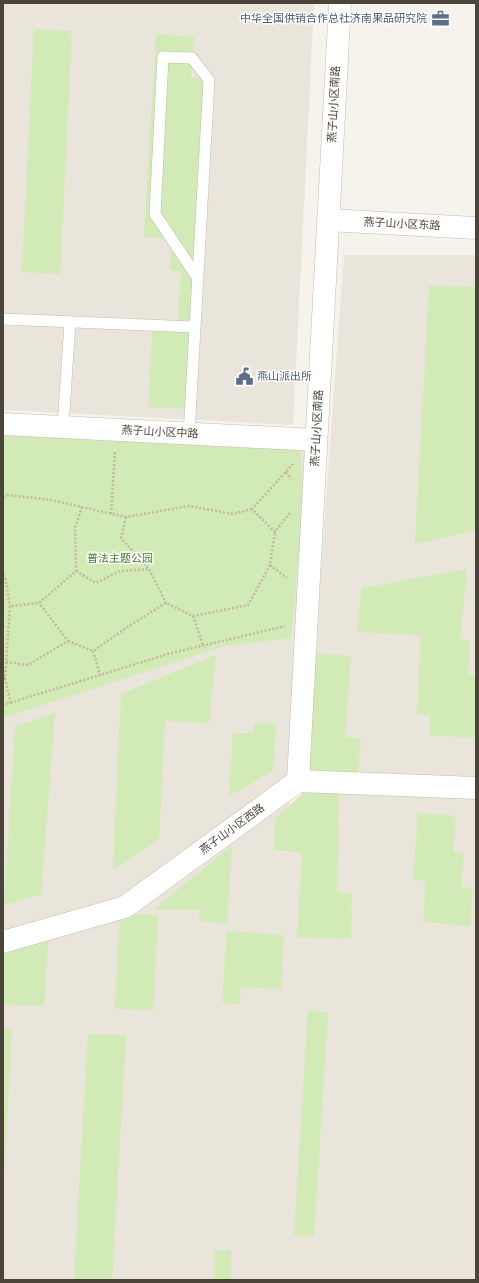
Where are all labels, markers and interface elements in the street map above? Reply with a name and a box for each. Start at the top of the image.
office icon: 中华全国供销合作总社济南果品研究院 [430,8,450,28]
place label: 中华全国供销合作总社济南果品研究院 [240,12,427,25]
street label: 燕子山小区南路 [325,65,343,143]
street label: 燕子山小区东路 [363,215,441,233]
public building icon: 燕山派出所 [234,366,254,386]
place label: 燕山派出所 [257,370,312,383]
street label: 燕子山小区南路 [308,389,326,467]
street label: 燕子山小区中路 [121,423,199,441]
park label: 普法主题公园 [87,552,153,565]
street label: 燕子山小区西路 [197,801,267,857]

